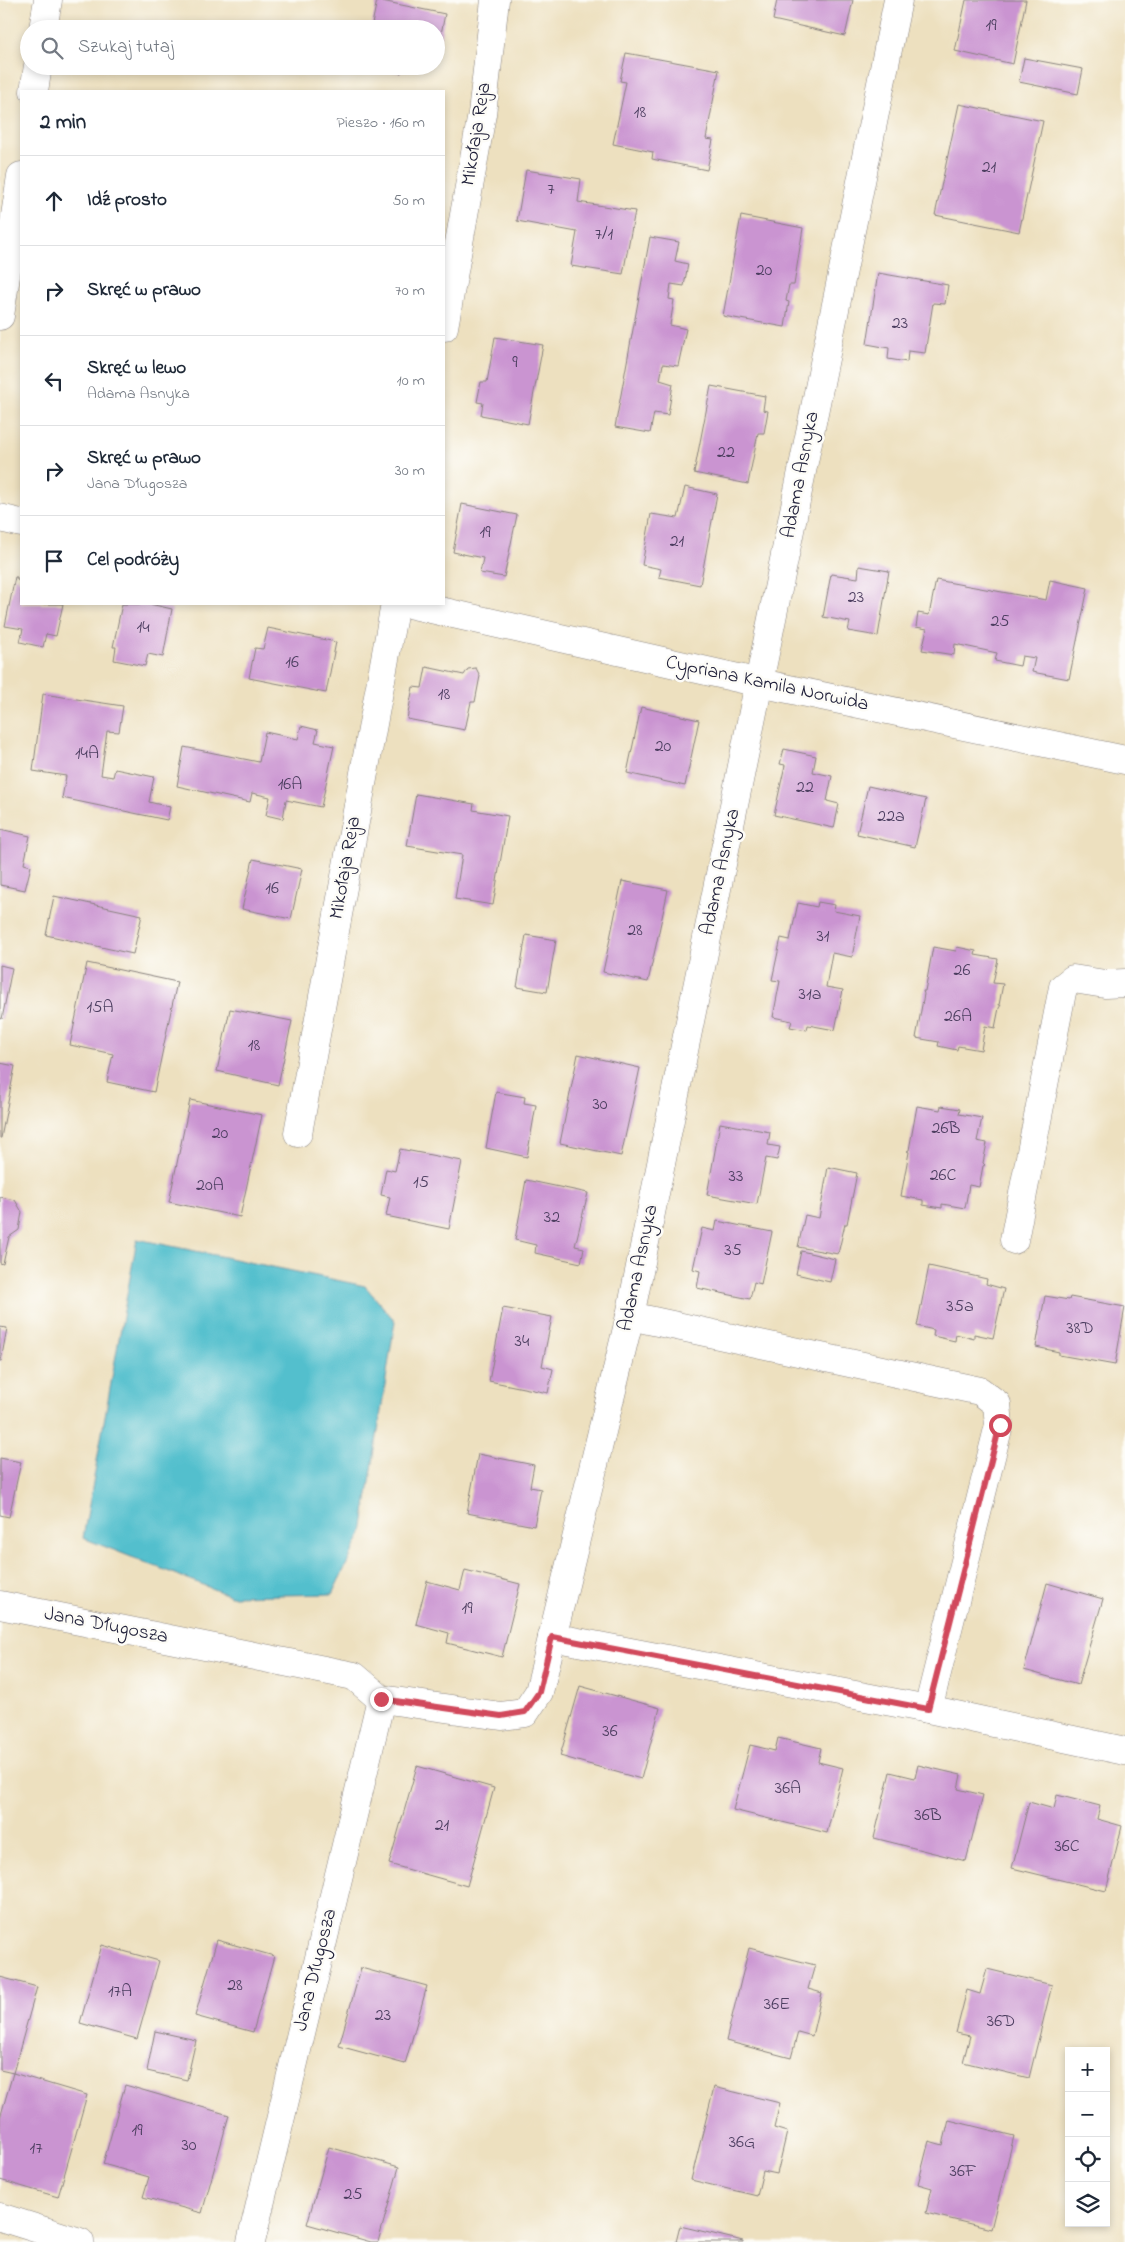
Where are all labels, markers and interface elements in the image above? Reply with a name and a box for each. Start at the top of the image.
house number: 19 [985,13,997,39]
search box [20,20,445,75]
icon: search [38,34,66,62]
text: Szukaj tutaj [78,34,174,61]
street label: Mikołaja Reja [455,80,499,188]
house number: 18 [634,100,646,126]
text: 2 min [40,108,86,138]
text: Pieszo · 160 m [337,111,425,135]
house number: 21 [982,155,997,181]
house number: 7 [547,177,555,203]
icon: ahead [40,187,68,215]
text: Idź prosto [87,187,167,214]
text: 50 m [393,189,425,213]
house number: 7/1 [595,222,614,248]
house number: 20 [756,258,773,284]
icon: right [40,277,68,305]
text: Skręć w prawo [87,277,201,304]
text: 70 m [395,279,425,303]
house number: 23 [892,311,908,337]
house number: 9 [512,350,518,376]
text: Skręć w lewo [87,355,186,382]
icon: left [40,367,68,395]
text: 10 m [397,369,425,393]
text: Adama Asnyka [87,382,190,406]
street label: Adama Asnyka [774,409,828,541]
house number: 22 [717,440,735,466]
text: Skręć w prawo [87,445,201,472]
icon: right [40,457,68,485]
text: 30 m [395,459,425,483]
text: Jana Długosza [87,472,187,496]
house number: 19 [479,520,491,546]
house number: 21 [670,529,685,555]
icon: arrive [40,547,68,575]
text: Cel podróży [87,547,179,574]
house number: 23 [848,585,864,611]
house number: 25 [990,609,1010,635]
house number: 14 [136,615,150,641]
street label: Cypriana Kamila Norwida [663,648,871,720]
house number: 16 [285,650,299,676]
house number: 18 [438,682,450,708]
house number: 20 [655,734,672,760]
house number: 14A [75,741,99,767]
house number: 16A [278,772,302,798]
house number: 22 [796,775,814,801]
house number: 22a [877,804,905,830]
street label: Adama Asnyka [693,806,749,938]
street label: Mikołaja Reja [323,814,369,922]
house number: 16 [265,876,279,902]
house number: 28 [627,918,643,944]
house number: 31 [816,924,830,950]
house number: 26 [954,958,971,984]
house number: 31a [799,982,821,1008]
house number: 15A [86,995,114,1021]
house number: 26A [944,1004,972,1030]
house number: 18 [248,1033,260,1059]
house number: 30 [592,1092,608,1118]
house number: 26B [932,1116,960,1142]
house number: 20 [212,1121,229,1147]
house number: 26C [930,1163,956,1189]
house number: 33 [729,1164,743,1190]
house number: 15 [413,1170,429,1196]
house number: 20A [196,1173,224,1199]
street label: Adama Asnyka [611,1202,667,1334]
house number: 32 [544,1205,560,1231]
house number: 35 [724,1238,742,1264]
house number: 35a [946,1294,974,1320]
house number: 38D [1066,1316,1094,1342]
house number: 34 [515,1329,530,1355]
route start [989,1414,1012,1437]
house number: 19 [461,1596,473,1622]
street label: Jana Długosza [41,1600,170,1653]
route end [370,1688,393,1711]
house number: 36 [602,1719,618,1745]
house number: 36A [775,1776,801,1802]
house number: 36B [914,1803,942,1829]
house number: 21 [435,1813,450,1839]
house number: 36C [1054,1834,1080,1860]
street label: Jana Długosza [287,1906,346,2035]
house number: 28 [227,1973,243,1999]
house number: 17A [108,1979,132,2005]
house number: 36E [764,1992,790,2018]
house number: 23 [375,2003,391,2029]
house number: 36D [987,2009,1015,2035]
map controls [1065,2047,1110,2227]
button: + [1065,2047,1110,2092]
button: − [1065,2092,1110,2137]
house number: 19 [131,2118,143,2144]
house number: 36G [729,2130,755,2156]
house number: 30 [181,2133,197,2159]
house number: 17 [29,2136,43,2162]
button: locate [1065,2137,1110,2182]
house number: 36F [949,2159,977,2185]
house number: 25 [343,2182,363,2208]
button: layers [1065,2182,1110,2227]

